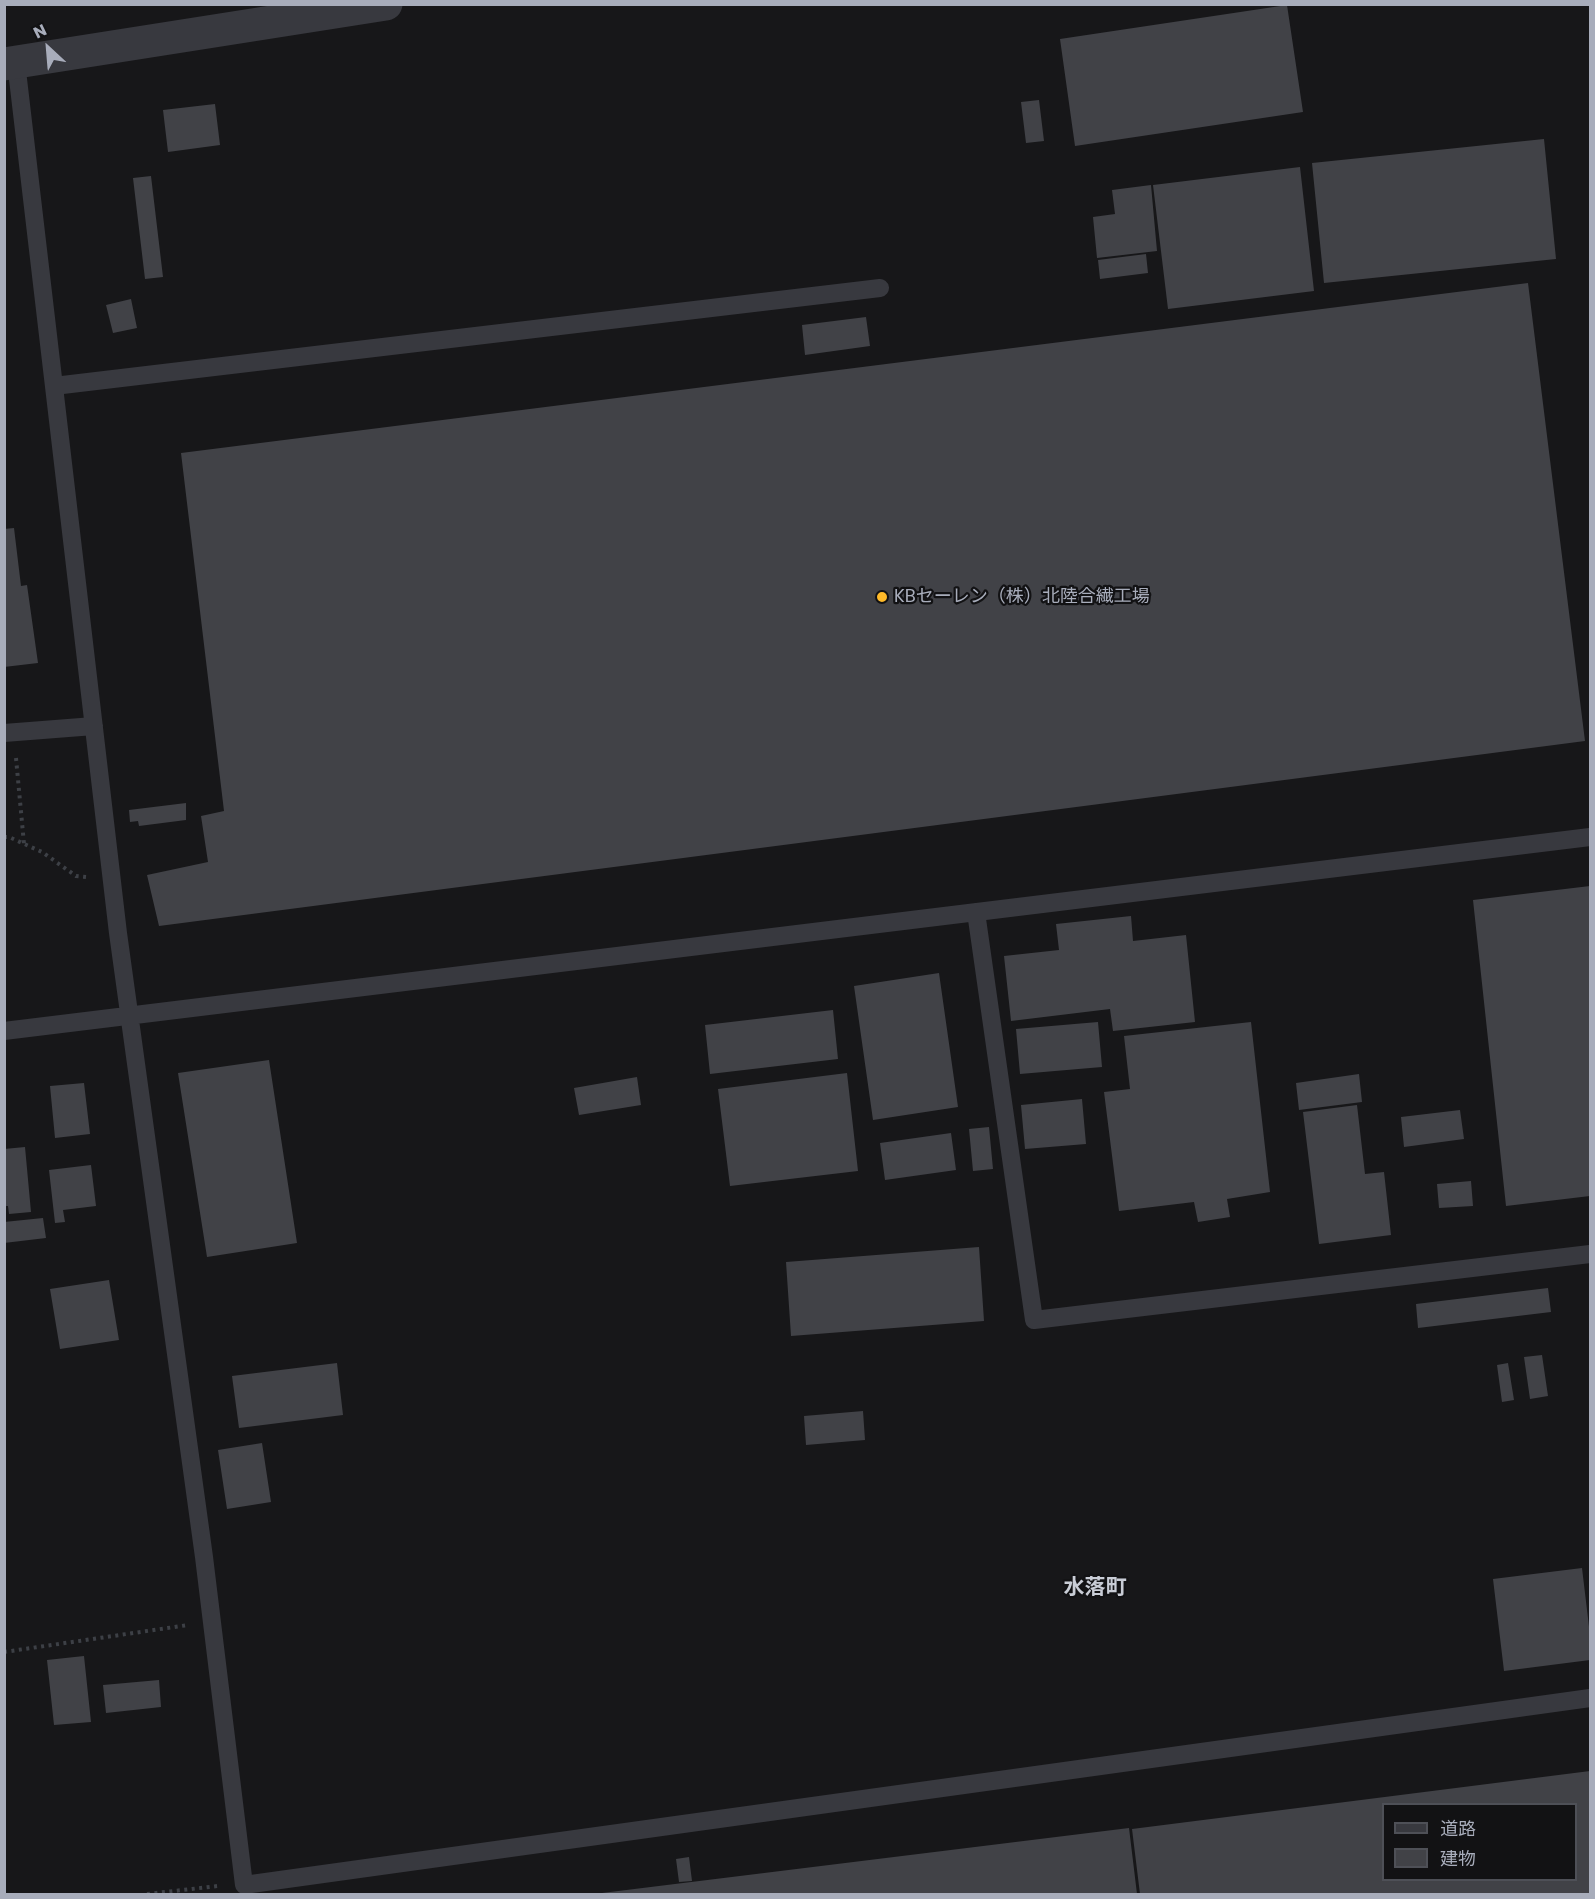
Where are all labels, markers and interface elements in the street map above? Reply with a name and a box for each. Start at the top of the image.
north arrow [18,18,78,78]
text: N [29,18,50,44]
place label: KBセーレン（株）北陸合繊工場 [894,586,1150,608]
marker: KBセーレン（株）北陸合繊工場 [875,590,889,604]
district label: 水落町 [1064,1576,1126,1602]
legend [1382,1803,1577,1881]
text: 道路 [1440,1816,1476,1841]
text: 建物 [1440,1846,1476,1871]

